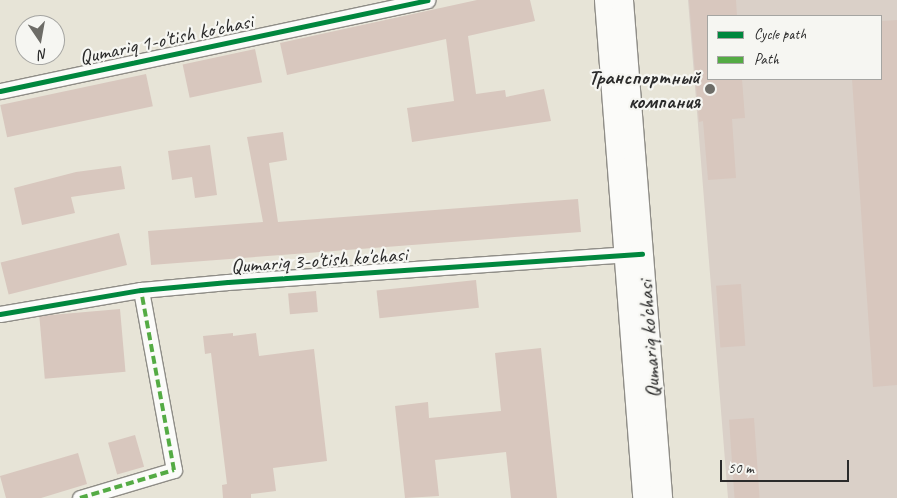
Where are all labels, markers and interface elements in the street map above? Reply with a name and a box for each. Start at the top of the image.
street label: Qumariq 1-o'tish ko'chasi [77,8,255,70]
north arrow [15,15,65,65]
legend [707,15,882,80]
text: Cycle path [754,25,806,44]
text: N [37,45,49,63]
text: Path [754,50,779,69]
place label: Транспортный компания [588,64,700,114]
marker: Транспортный компания [704,83,716,95]
street label: Qumariq 3-o'tish ko'chasi [230,241,408,279]
street label: Qumariq ko'chasi [632,279,666,399]
scale bar [722,450,851,482]
text: 50 m [728,459,754,478]

